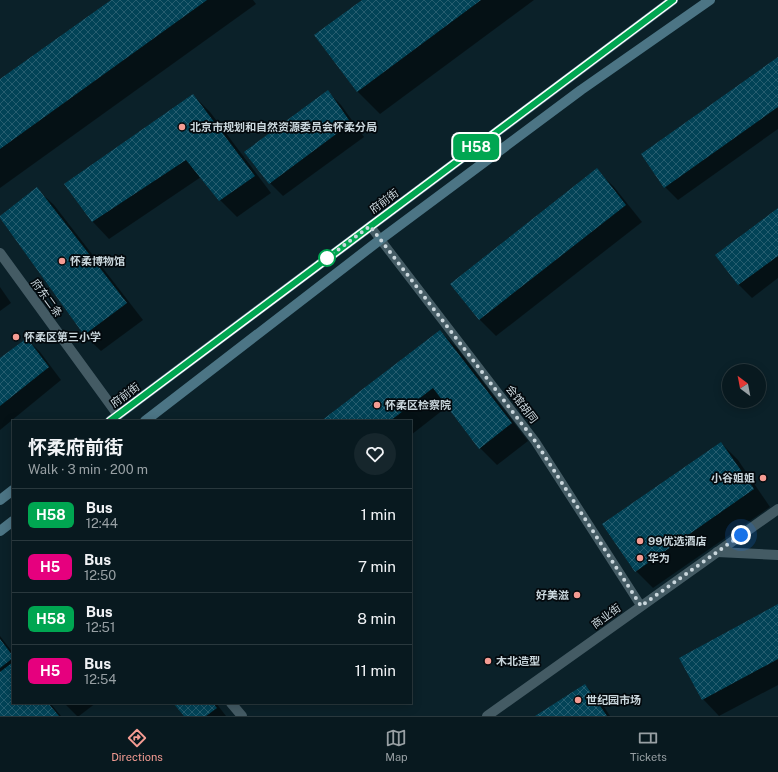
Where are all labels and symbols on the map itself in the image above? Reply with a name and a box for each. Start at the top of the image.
place label: 北京市规划和自然资源委员会怀柔分局 [190,121,377,133]
marker: 北京市规划和自然资源委员会怀柔分局 [177,122,187,132]
line badge: H58 [453,134,499,160]
street label: 府前街 [367,186,401,216]
unlabelled marker [318,249,336,267]
place label: 怀柔博物馆 [70,255,125,267]
marker: 怀柔博物馆 [57,256,67,266]
street label: 府东二条 [29,277,65,319]
place label: 怀柔区第三小学 [24,331,101,343]
marker: 怀柔区第三小学 [11,332,21,342]
north arrow [722,364,766,408]
street label: 府前街 [108,380,142,410]
street label: 会馆胡同 [504,383,540,425]
place label: 怀柔区检察院 [385,399,451,411]
marker: 怀柔区检察院 [372,400,382,410]
place label: 小谷姐姐 [711,472,755,484]
marker: 小谷姐姐 [758,473,768,483]
your location [731,525,751,545]
place label: 99优选酒店 [648,535,706,547]
marker: 99优选酒店 [635,536,645,546]
place label: 华为 [648,552,670,564]
marker: 华为 [635,553,645,563]
place label: 好美滋 [536,589,569,601]
marker: 好美滋 [572,590,582,600]
street label: 商业街 [589,601,623,631]
place label: 木北造型 [496,655,540,667]
marker: 木北造型 [483,656,493,666]
place label: 世纪园市场 [586,694,641,706]
marker: 世纪园市场 [573,695,583,705]

